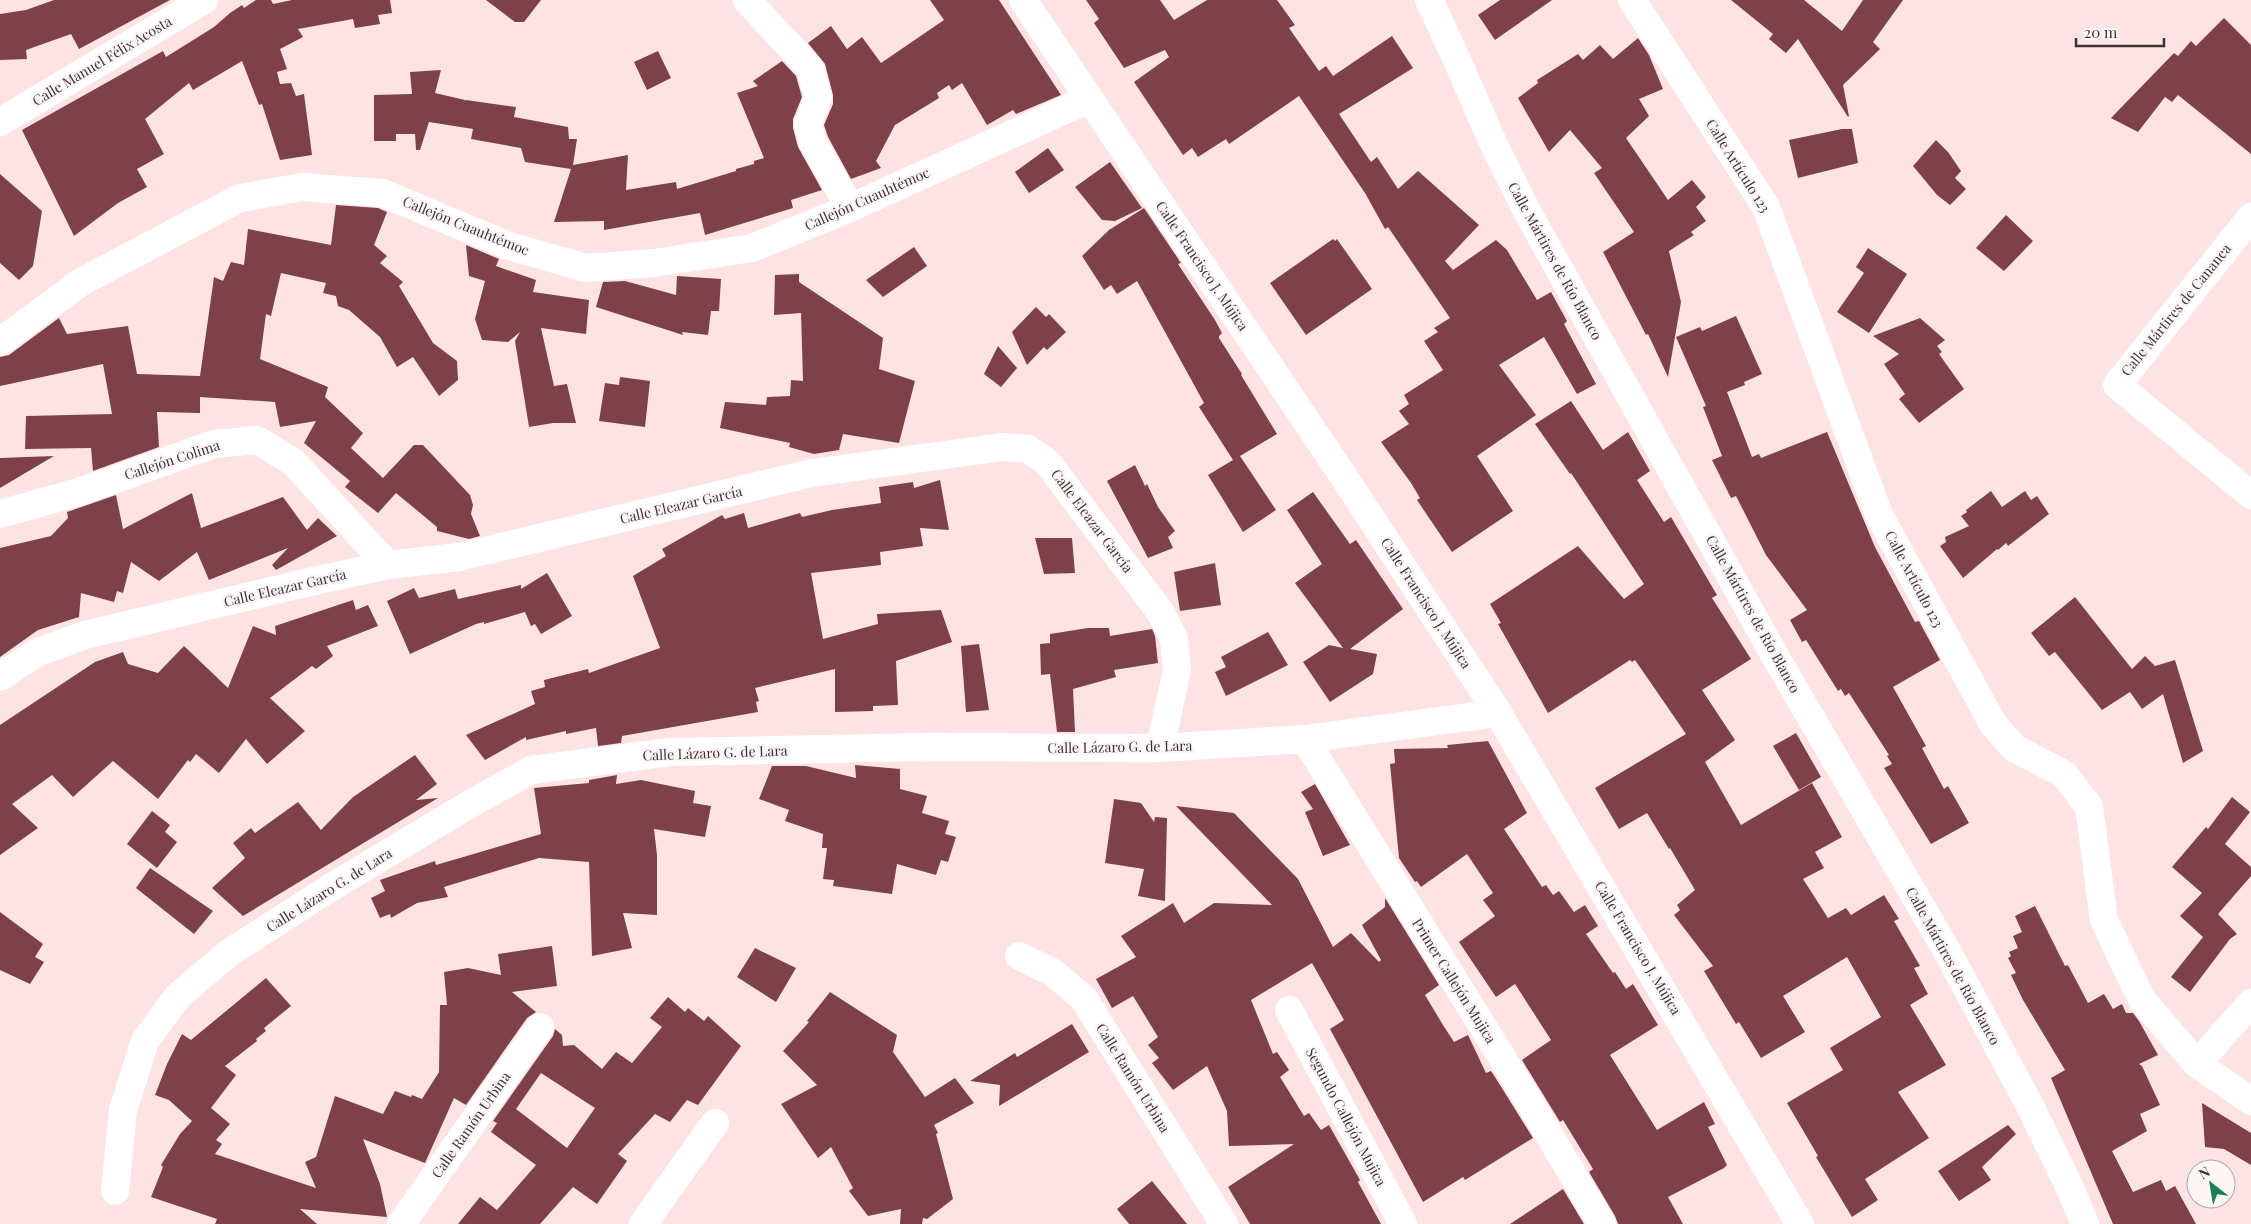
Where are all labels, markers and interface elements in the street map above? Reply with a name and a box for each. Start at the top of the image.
street label: Calle Manuel Félix Acosta [28,11,175,110]
scale bar [2076,15,2164,47]
text: 20 m [2084,22,2118,42]
street label: Calle Artículo 123 [1702,115,1775,216]
street label: Callejón Cuauhtémoc [801,162,932,235]
street label: Calle Mártires de Río Blanco [1504,178,1607,343]
street label: Callejón Cuauhtémoc [400,191,532,260]
street label: Calle Francisco J. Mújica [1152,197,1253,334]
street label: Calle Mártires de Cananea [2116,239,2235,380]
street label: Callejón Colima [122,435,222,484]
street label: Calle Eleazar García [1047,465,1138,576]
street label: Calle Eleazar García [618,481,744,528]
street label: Calle Artículo 123 [1881,527,1948,630]
street label: Calle Mártires de Río Blanco [1702,531,1805,696]
street label: Calle Francisco J. Mújica [1377,533,1476,672]
street label: Calle Eleazar García [222,564,348,611]
street label: Calle Lázaro G. de Lara [1047,736,1193,757]
street label: Calle Lázaro G. de Lara [642,740,788,765]
street label: Calle Lázaro G. de Lara [262,843,395,936]
street label: Calle Francisco J. Mújica [1591,877,1686,1018]
street label: Calle Mártires de Río Blanco [1902,883,2005,1048]
street label: Primer Callejón Mujica [1408,915,1501,1047]
street label: Calle Ramón Urbina [1092,1019,1175,1136]
street label: Segundo Callejón Mujica [1302,1044,1391,1189]
street label: Calle Ramón Urbina [427,1068,514,1182]
north arrow [2186,1159,2236,1209]
text: N [2195,1162,2213,1183]

